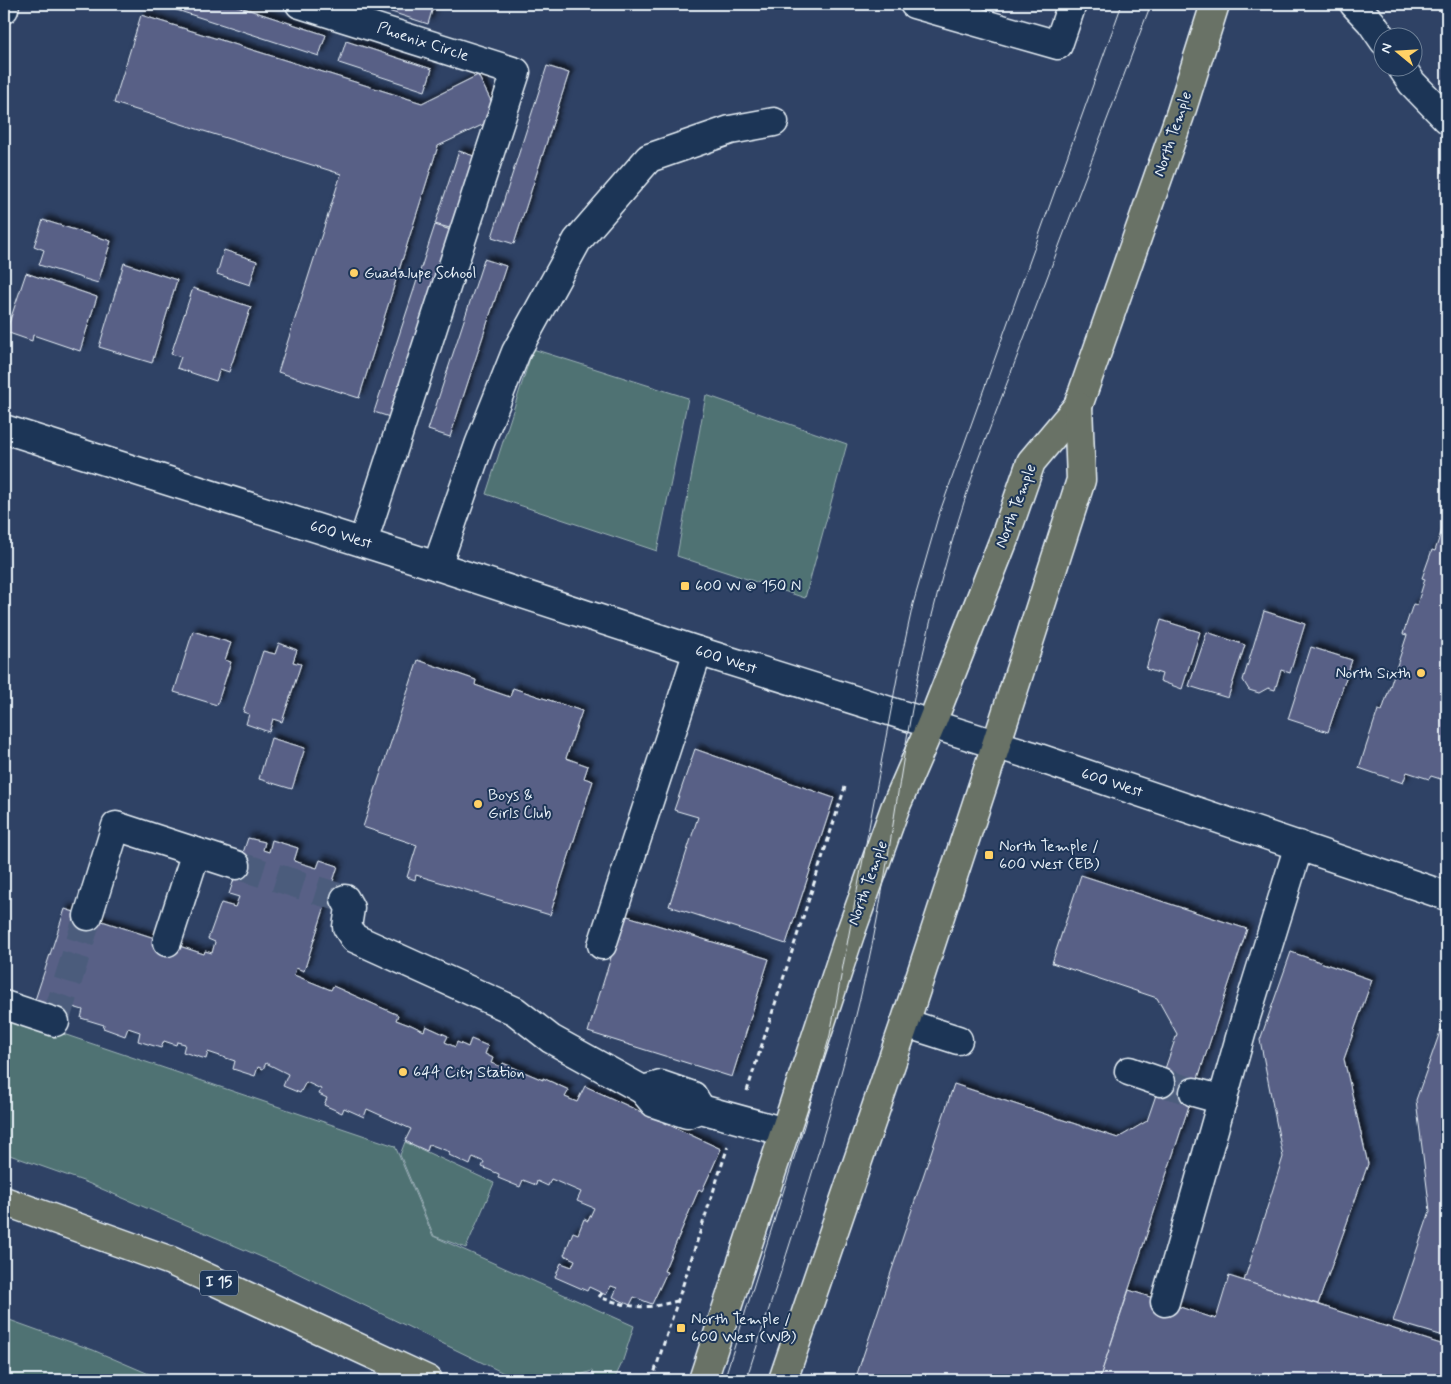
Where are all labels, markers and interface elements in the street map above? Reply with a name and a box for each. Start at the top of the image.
street label: Phoenix Circle [374,17,472,67]
north arrow [1374,28,1424,78]
text: N [1377,41,1397,56]
street label: North Temple [1149,89,1197,179]
place label: Guadalupe School [364,263,476,284]
marker: Guadalupe School [348,267,360,279]
street label: North Temple [990,461,1042,551]
street label: 600 West [307,516,375,554]
place label: 600 W @ 150 N [695,576,801,597]
marker: 600 W @ 150 N [679,580,691,592]
street label: 600 West [692,640,760,680]
place label: North Sixth [1335,663,1411,684]
marker: North Sixth [1415,667,1427,679]
street label: 600 West [1078,763,1146,803]
place label: Boys & Girls Club [488,785,551,824]
marker: Boys & Girls Club [472,798,484,810]
place label: North Temple / 600 West (EB) [999,836,1100,875]
street label: North Temple [843,838,893,928]
marker: North Temple / 600 West (EB) [983,849,995,861]
place label: 644 City Station [413,1062,525,1083]
marker: 644 City Station [397,1066,409,1078]
road number: I 15 [200,1270,238,1296]
place label: North Temple / 600 West (WB) [691,1309,797,1348]
marker: North Temple / 600 West (WB) [675,1322,687,1334]

